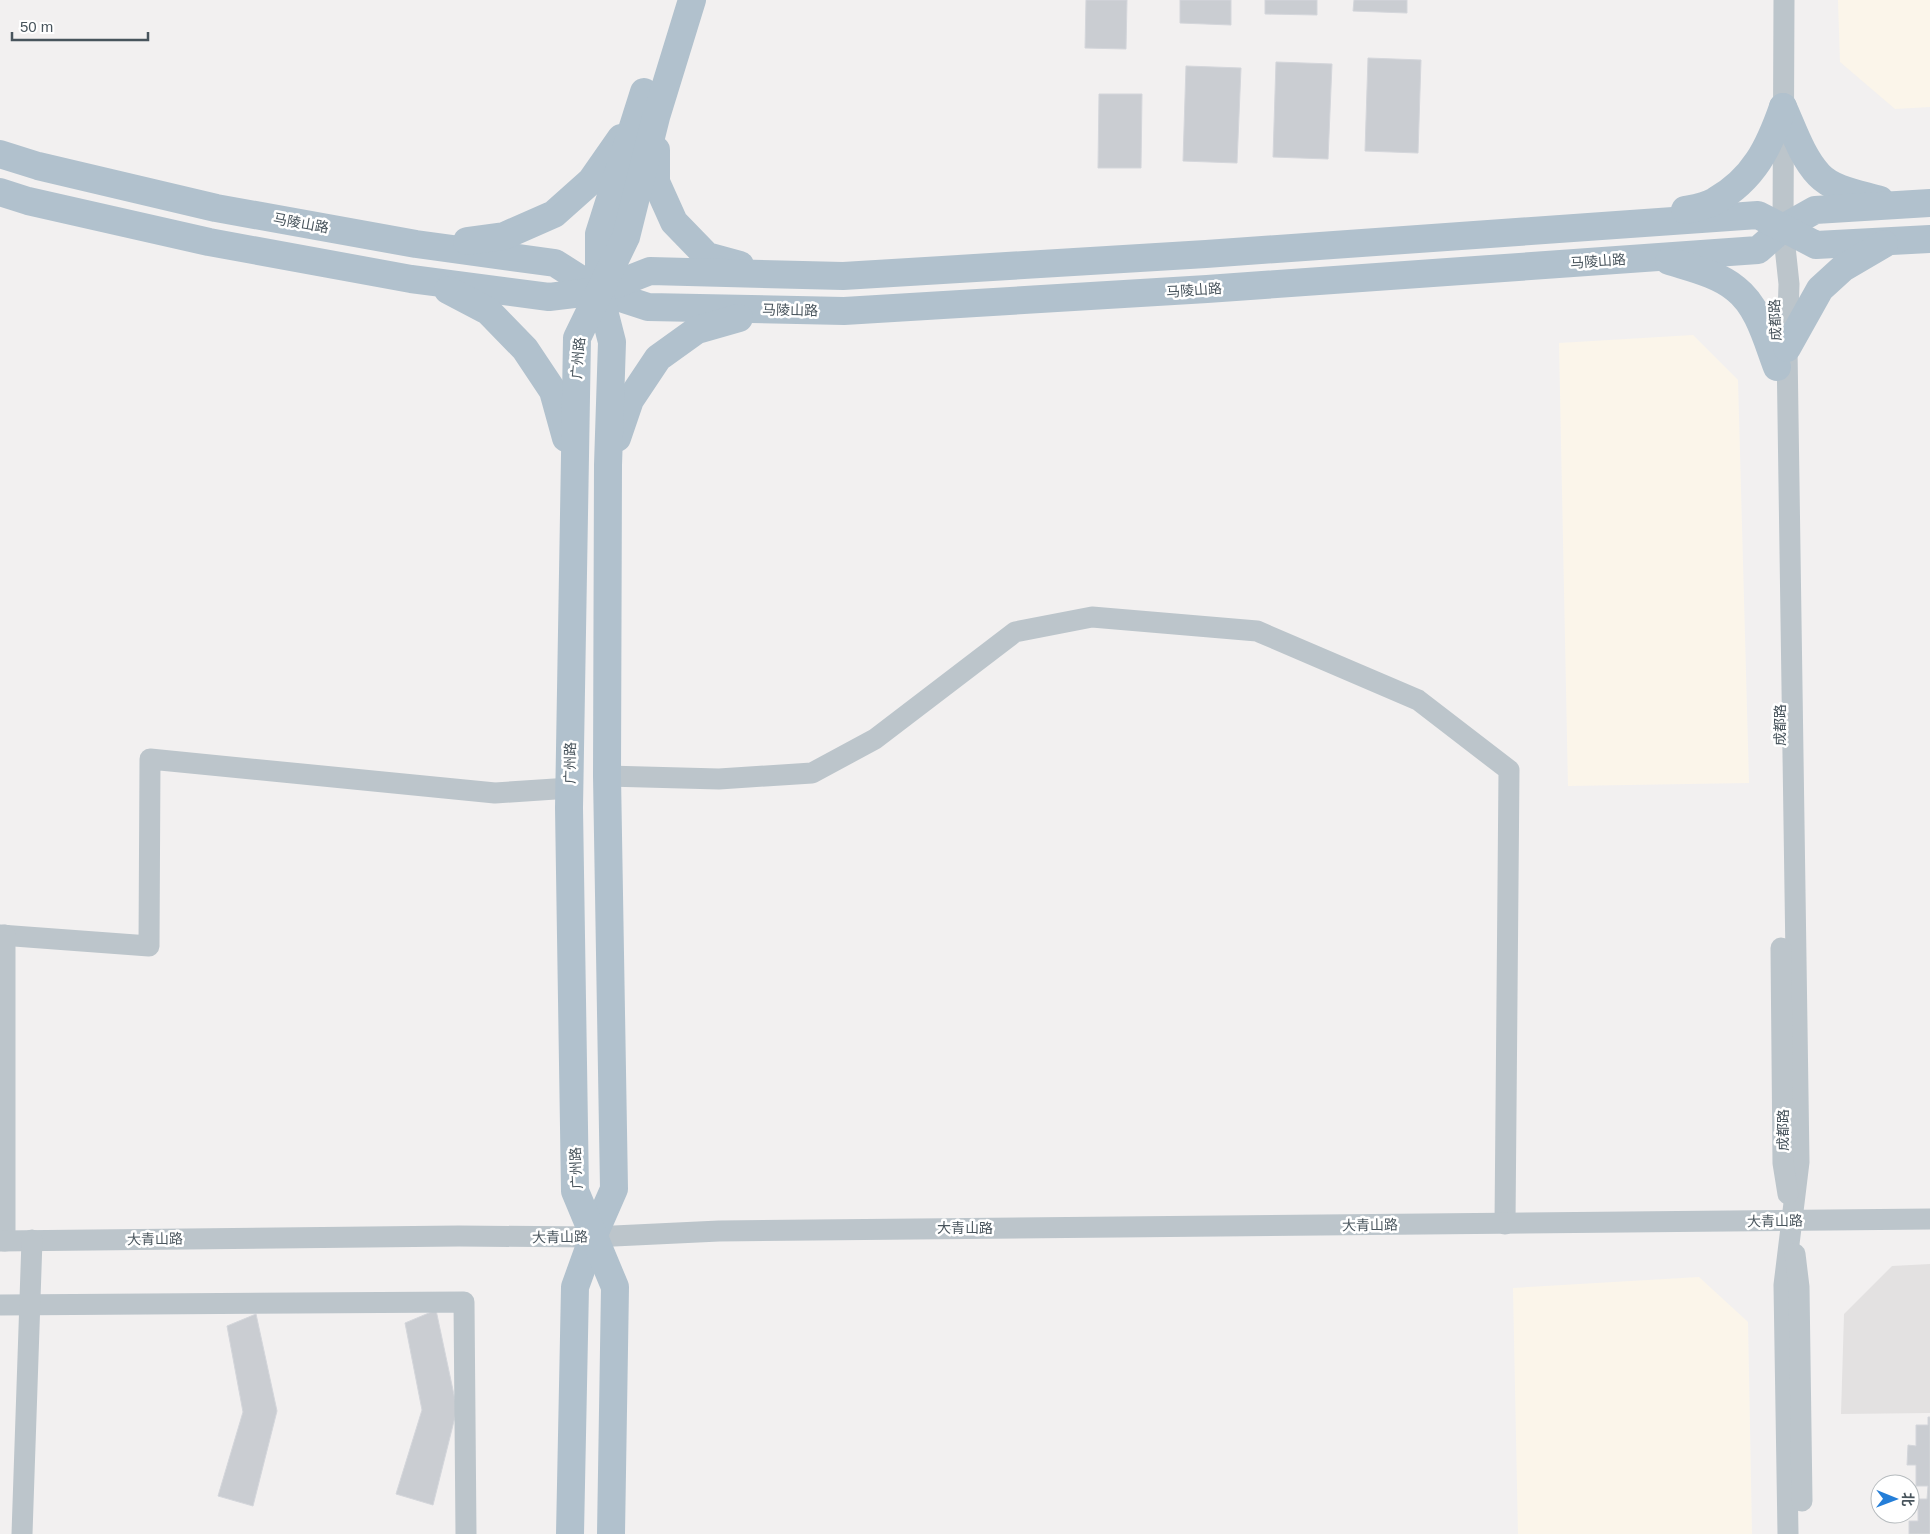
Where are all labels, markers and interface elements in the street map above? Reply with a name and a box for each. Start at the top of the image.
scale bar [12,10,149,42]
text: 50 m [20,18,53,35]
street label: 马陵山路 [272,210,330,236]
street label: 马陵山路 [1570,251,1626,271]
street label: 马陵山路 [1166,280,1222,300]
street label: 成都路 [1766,299,1784,341]
street label: 马陵山路 [762,302,818,318]
street label: 广州路 [568,336,588,380]
street label: 成都路 [1772,704,1788,746]
street label: 广州路 [562,742,578,784]
street label: 成都路 [1775,1109,1791,1151]
street label: 广州路 [567,1147,585,1189]
street label: 大青山路 [1747,1213,1803,1229]
street label: 大青山路 [1342,1217,1398,1233]
street label: 大青山路 [937,1220,993,1236]
street label: 大青山路 [532,1229,588,1245]
street label: 大青山路 [127,1231,183,1247]
north arrow [1870,1474,1920,1524]
text: 北 [1900,1492,1916,1506]

